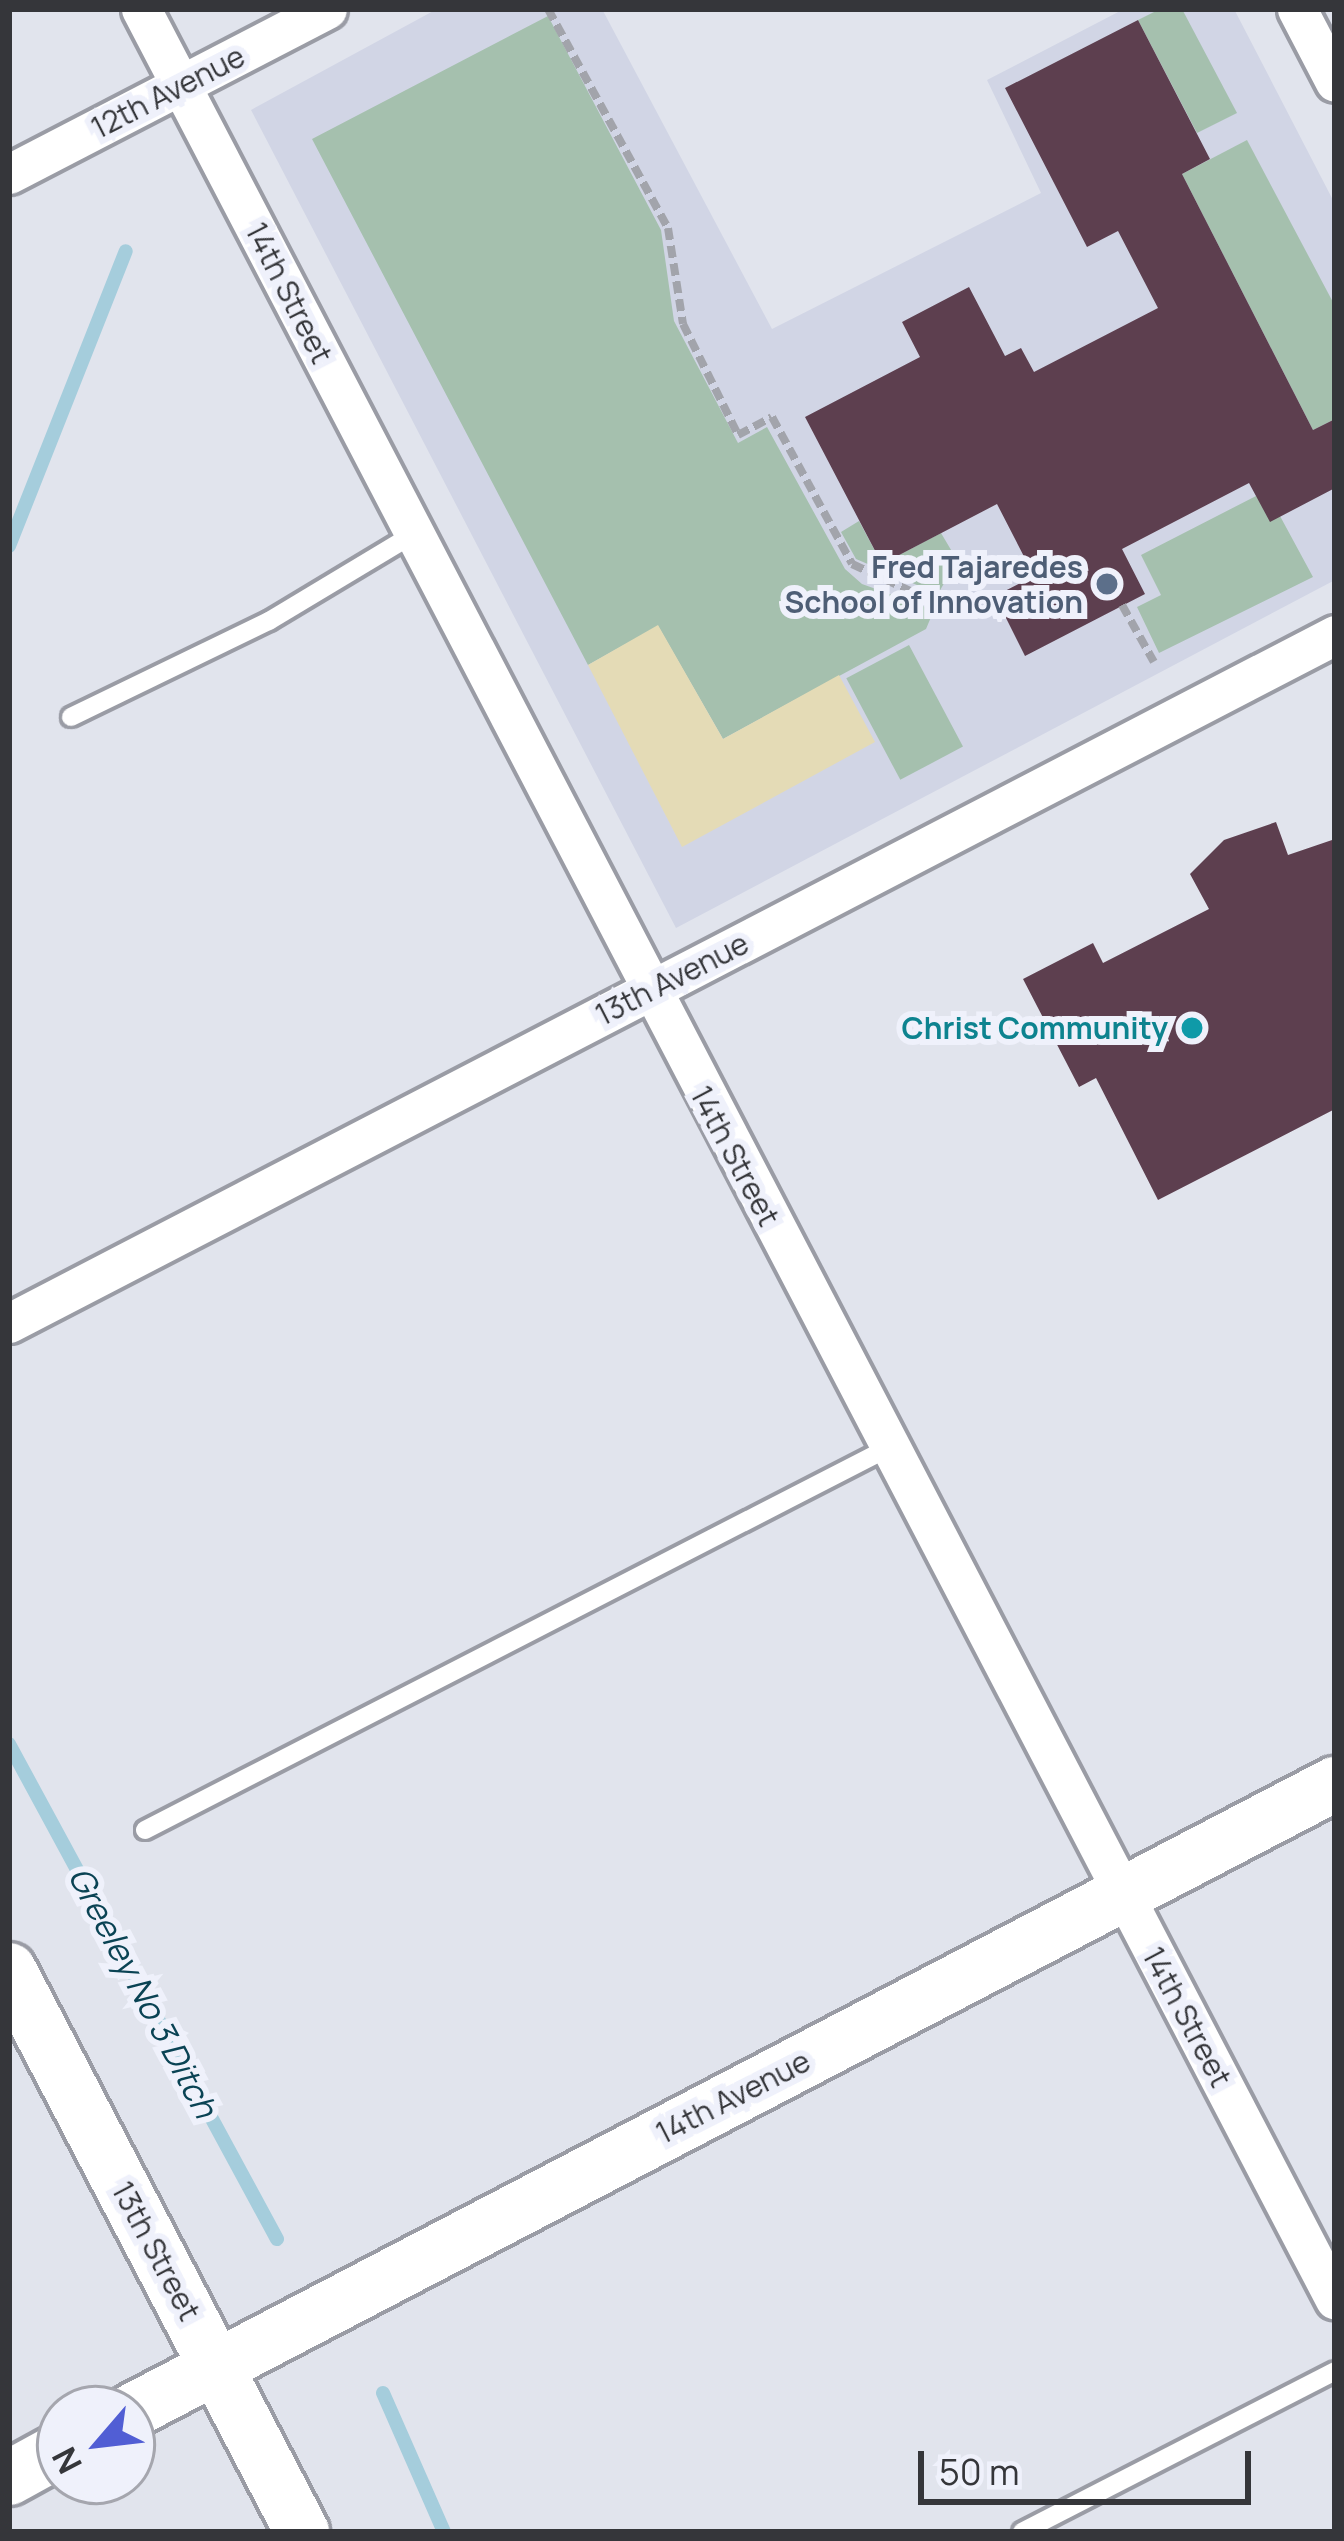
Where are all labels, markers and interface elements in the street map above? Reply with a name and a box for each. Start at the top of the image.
street label: 12th Avenue [85,38,251,146]
street label: 14th Street [238,217,340,369]
place label: Fred Tajaredes School of Innovation [785,549,1083,620]
marker: Fred Tajaredes School of Innovation [1094,571,1120,597]
street label: 13th Avenue [590,925,754,1033]
place label: Christ Community [902,1010,1168,1046]
marker: Christ Community [1179,1015,1205,1041]
street label: 14th Street [683,1080,787,1232]
water label: Greeley No 3 Ditch [60,1860,226,2124]
street label: 14th Street [1135,1941,1239,2093]
street label: 14th Avenue [650,2043,816,2151]
street label: 13th Street [104,2175,208,2327]
north arrow [36,2385,156,2505]
scale bar [924,2427,1257,2501]
text: N [41,2440,92,2482]
text: 50 m [939,2447,1019,2496]

